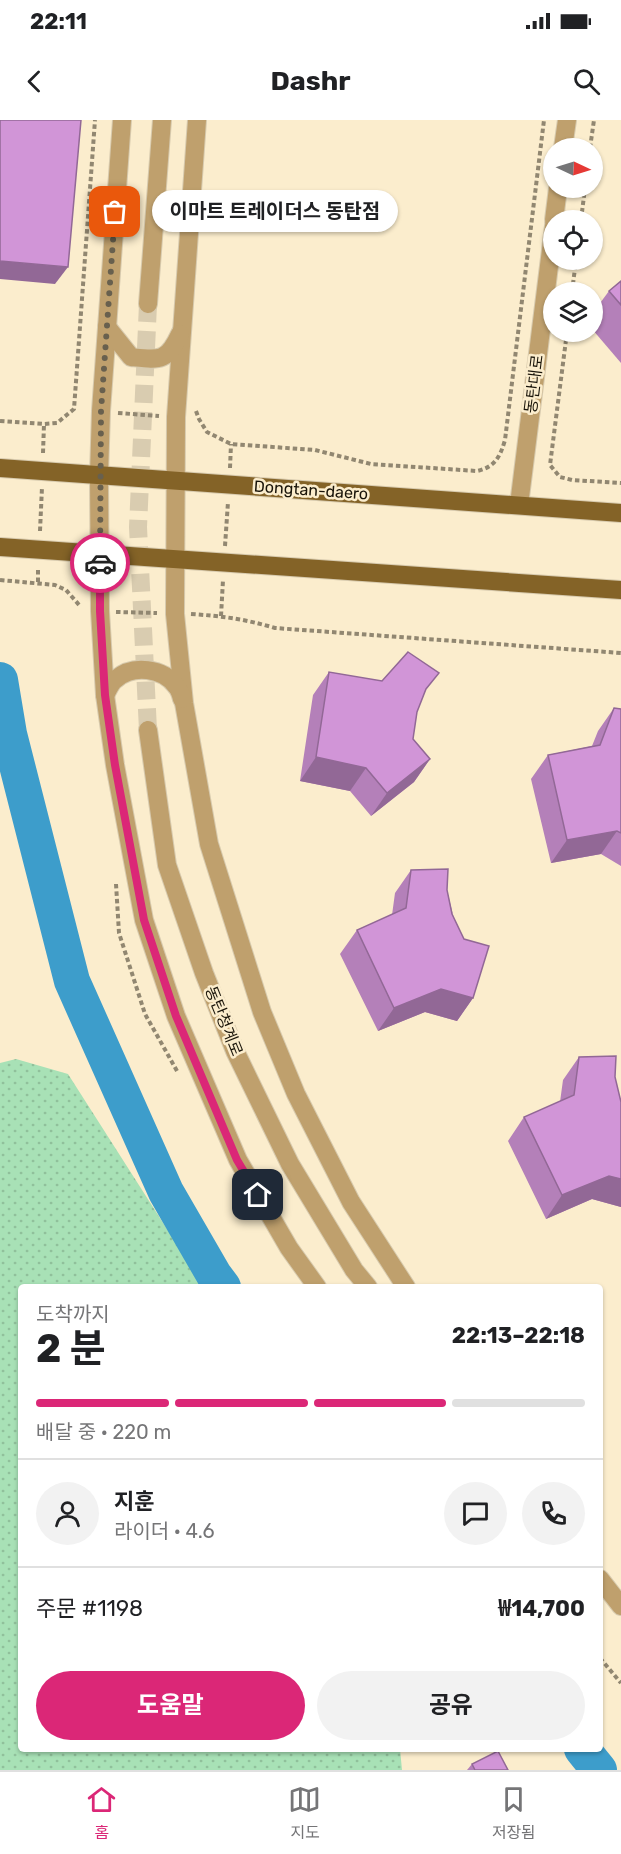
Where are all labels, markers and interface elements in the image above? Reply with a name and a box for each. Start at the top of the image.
text: 22:11 [30,8,87,35]
icon: back [18,65,51,98]
text: Dashr [270,65,351,97]
icon: search [570,65,603,98]
north arrow [543,138,603,198]
map controls [543,138,603,342]
pin [89,186,140,237]
callout: 이마트 트레이더스 동탄점 [151,191,397,233]
icon: bag [98,195,131,228]
text: 이마트 트레이더스 동탄점 [170,199,380,223]
button: locate [543,210,603,270]
button: layers [543,282,603,342]
street label: 동탄대로 [521,353,547,414]
street label: Dongtan-daero [253,477,369,503]
courier [70,533,130,593]
icon: car [84,547,117,580]
street label: 동탄청계로 [201,983,247,1059]
pin [232,1169,283,1220]
icon: home [241,1178,274,1211]
text: 도착까지 [36,1302,110,1326]
text: 22:13–22:18 [452,1322,585,1349]
text: 2 분 [36,1326,106,1372]
text: 배달 중 · 220 m [36,1420,171,1444]
button: person [36,1482,99,1545]
button: chat [444,1482,507,1545]
button: phone [522,1482,585,1545]
text: 지훈 [114,1488,154,1515]
text: 라이더 · 4.6 [114,1519,215,1543]
text: 주문 #1198 [36,1595,143,1622]
text: ₩14,700 [498,1595,585,1622]
button: 도움말 [36,1671,305,1740]
button: 공유 [317,1671,585,1740]
tab: 홈 [85,1783,118,1843]
tab: 지도 [288,1783,321,1843]
tab: 저장됨 [492,1783,536,1843]

